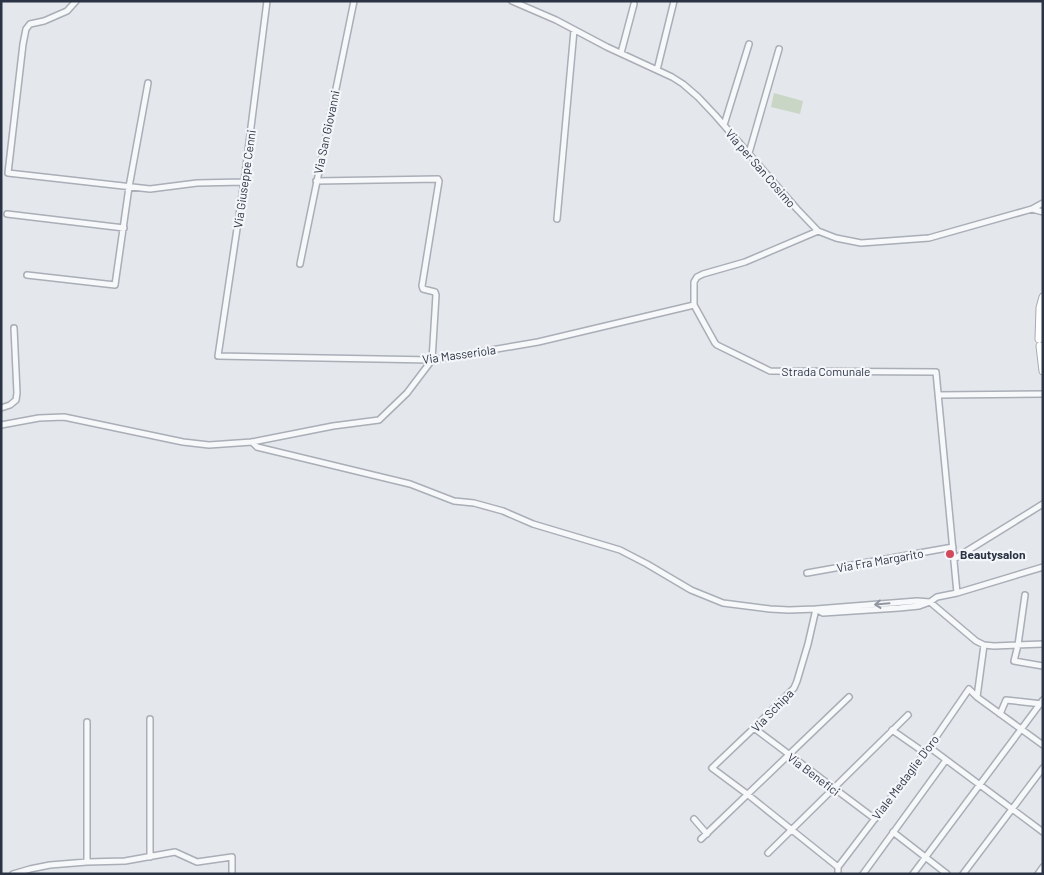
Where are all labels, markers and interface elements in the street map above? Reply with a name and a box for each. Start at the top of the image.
street label: Via San Giovanni [310,89,342,175]
street label: Via per San Cosimo [723,126,799,210]
street label: Via Giuseppe Cenni [230,129,258,229]
street label: Via Masseriola [421,342,497,366]
street label: Strada Comunale [782,364,870,378]
street label: Via Fra Margarito [836,545,924,575]
place label: Beautysalon [960,547,1026,561]
marker: Beautysalon [944,548,956,560]
one-way arrow [874,599,890,608]
street label: Via Schipa [748,686,796,734]
street label: Viale Medaglie D'oro [869,732,941,822]
street label: Via Benefici [785,750,843,798]

